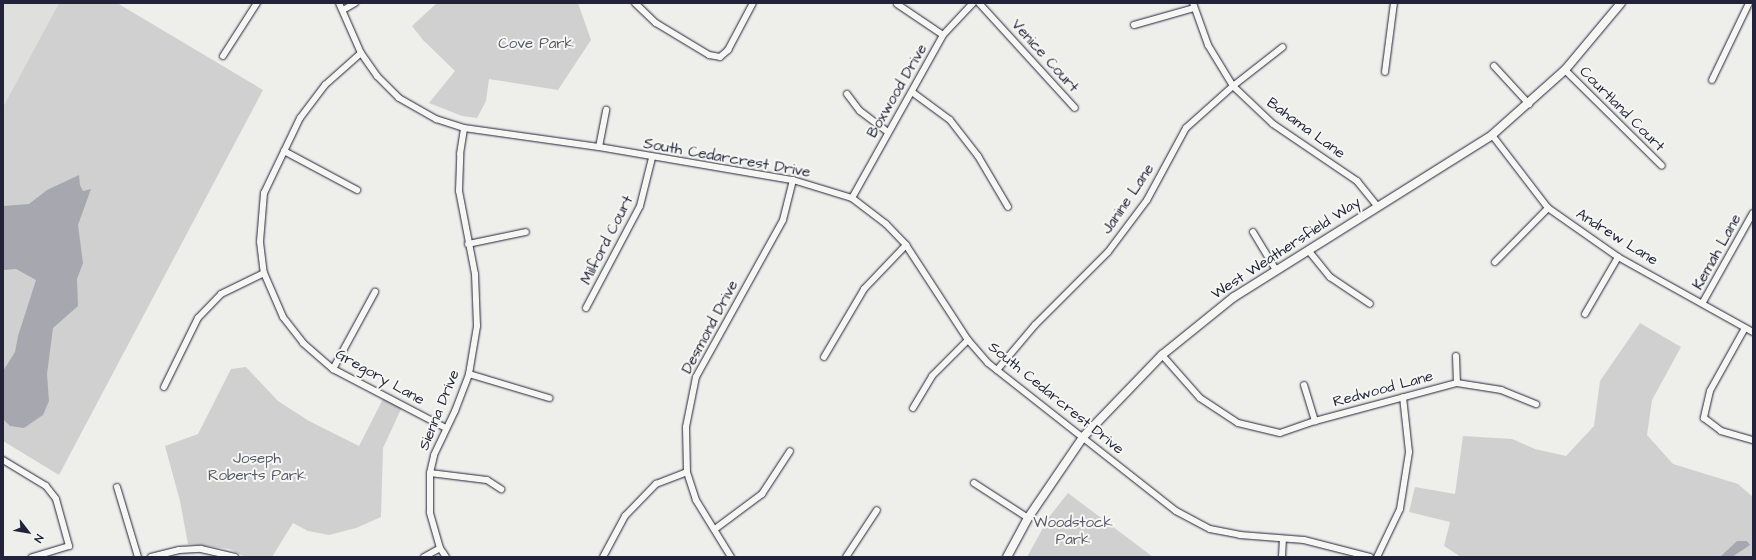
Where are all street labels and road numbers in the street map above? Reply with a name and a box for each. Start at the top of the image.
street label: Venice Court [1008,16,1082,96]
street label: Boxwood Drive [863,41,931,141]
street label: Courtland Court [1576,63,1668,155]
street label: Bahama Lane [1263,94,1349,162]
street label: South Cedarcrest Drive [642,134,812,182]
street label: Janine Lane [1098,161,1158,237]
street label: Milford Court [577,193,637,287]
street label: West Weathersfield Way [1208,193,1364,303]
street label: Andrew Lane [1573,205,1661,269]
street label: Kemah Lane [1689,211,1745,293]
street label: Desmond Drive [678,277,742,377]
street label: South Cedarcrest Drive [985,338,1127,458]
street label: Gregory Lane [332,345,428,409]
street label: Sienna Drive [415,367,463,453]
street label: Redwood Lane [1331,367,1435,411]

